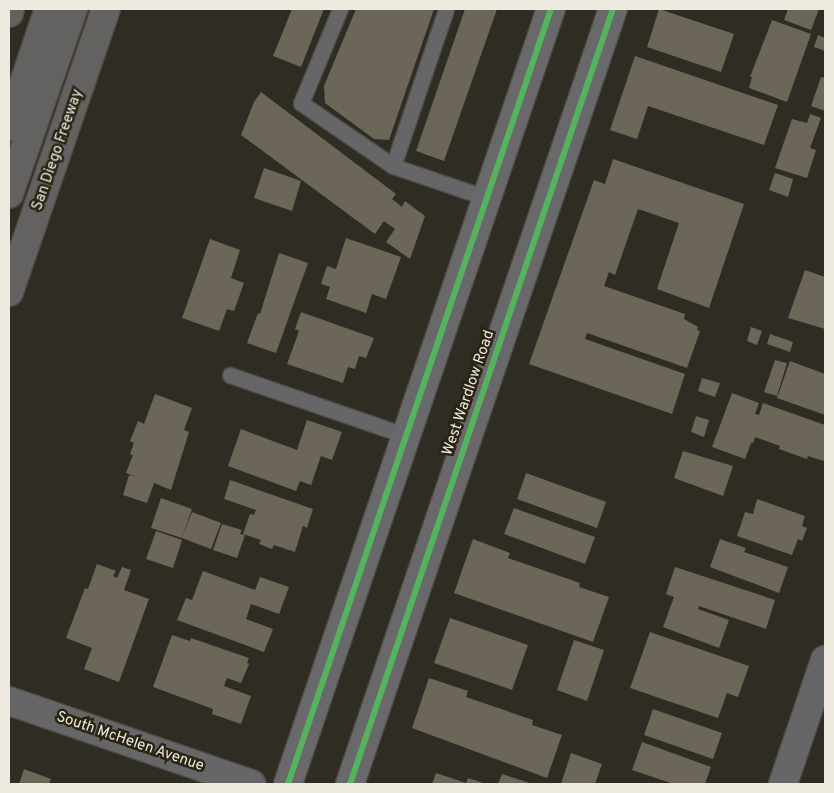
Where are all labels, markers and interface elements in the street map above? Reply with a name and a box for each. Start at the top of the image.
street label: San Diego Freeway [29,87,87,213]
street label: West Wardlow Road [439,328,499,458]
street label: South McHelen Avenue [54,708,206,776]

